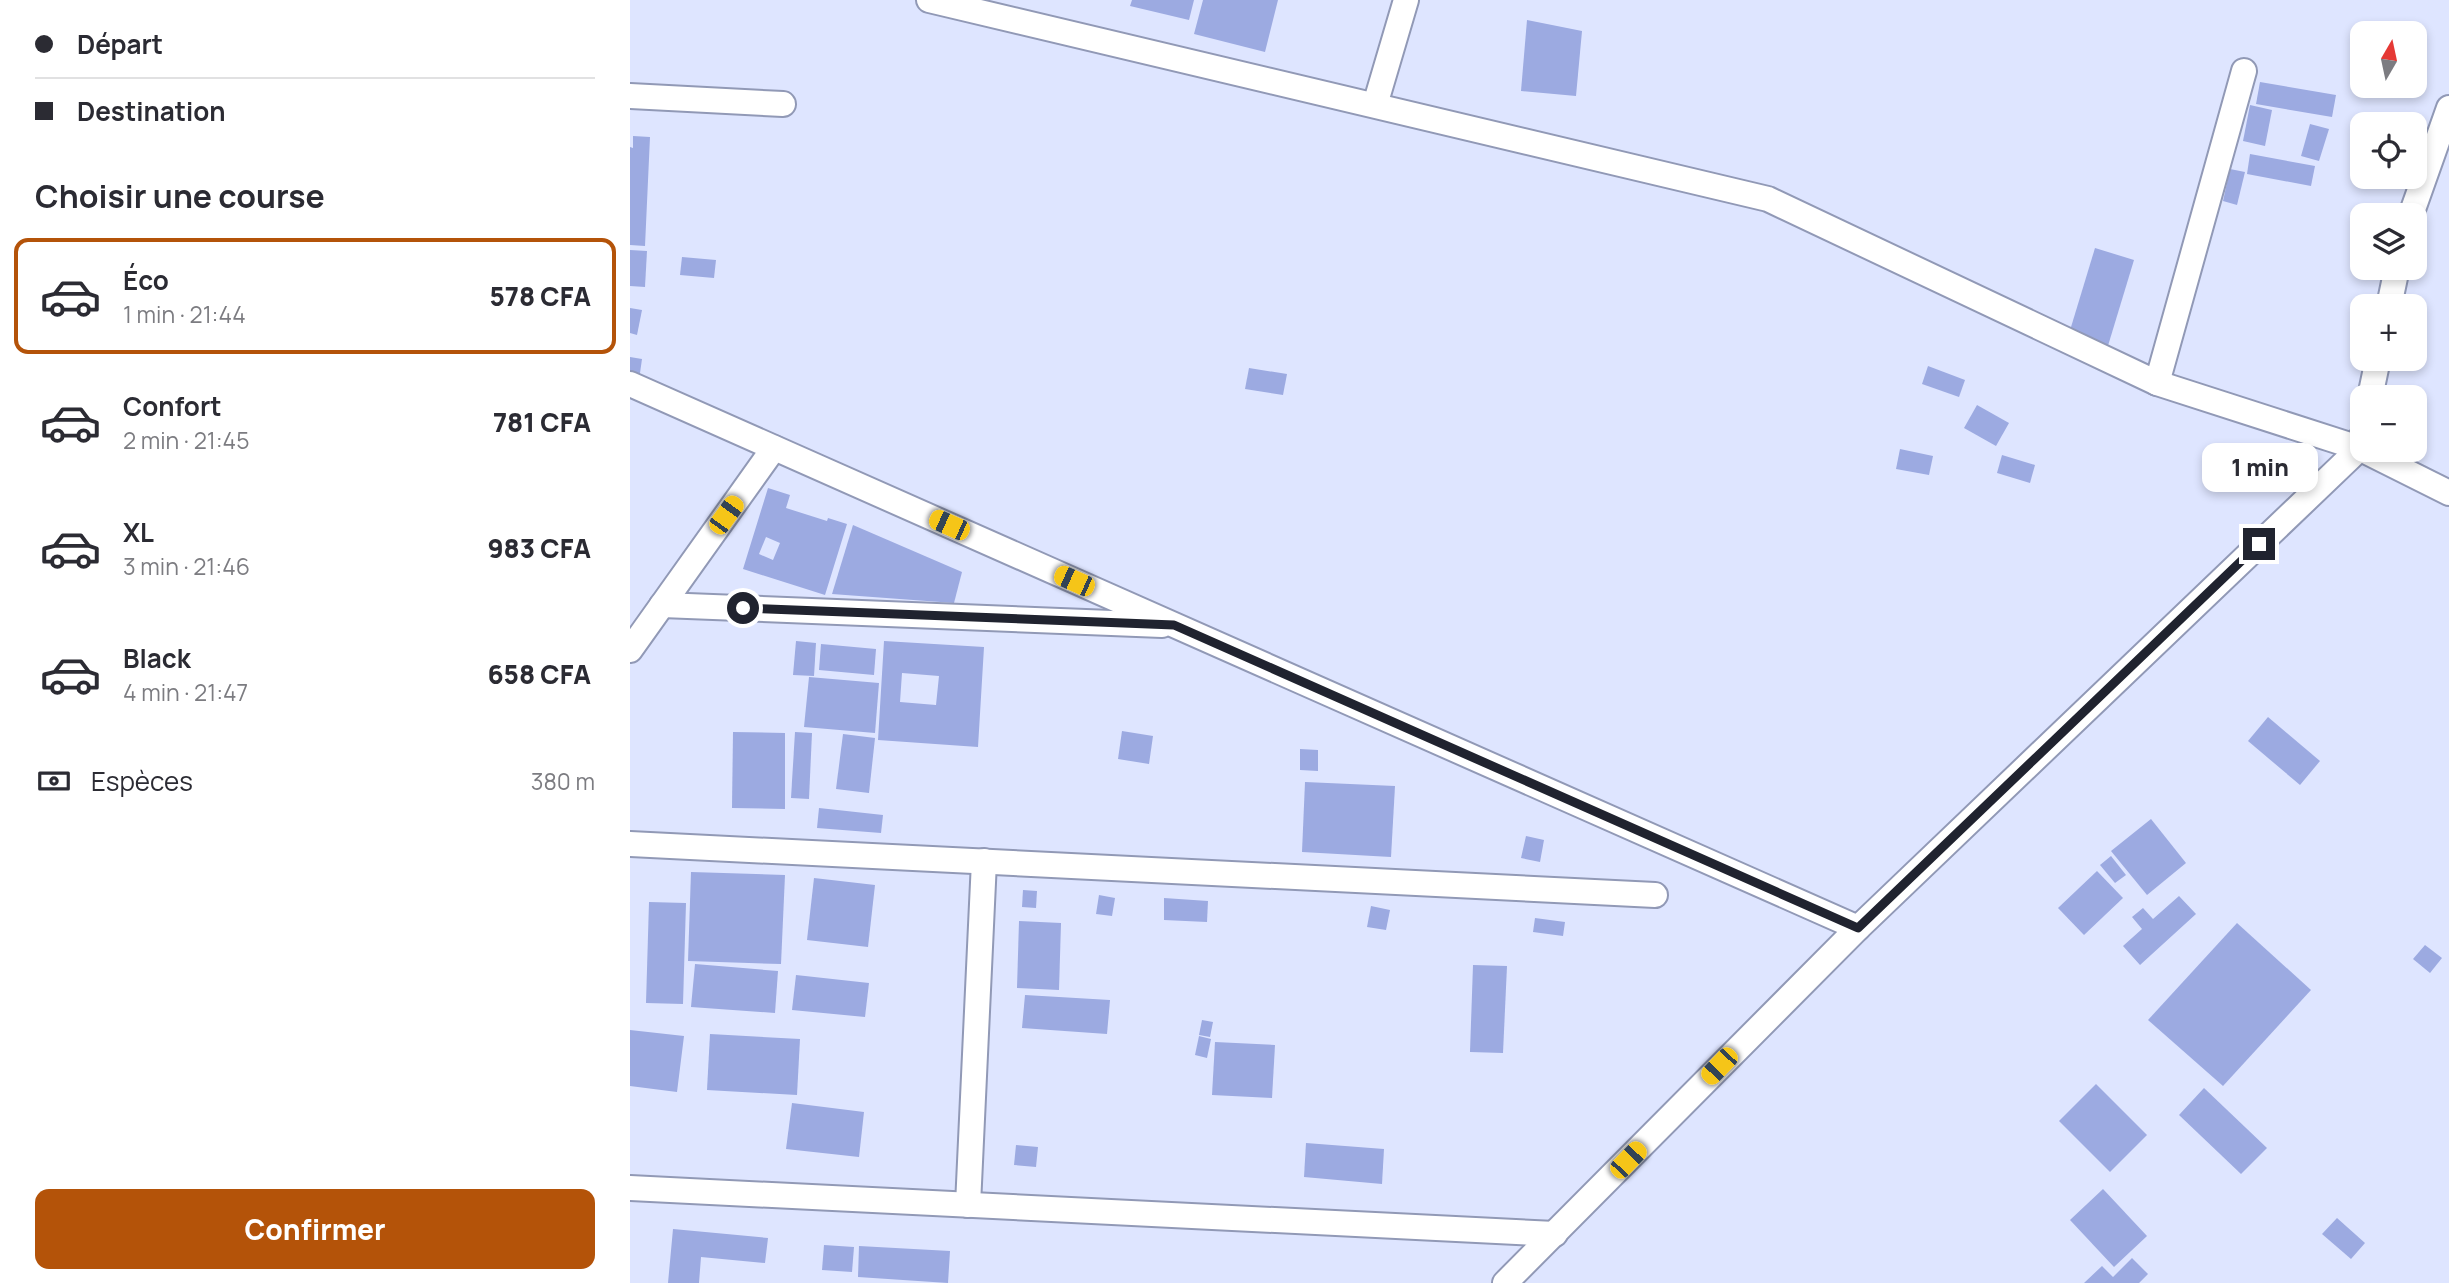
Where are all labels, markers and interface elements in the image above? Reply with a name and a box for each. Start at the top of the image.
north arrow [2350,21,2427,98]
map controls [2350,21,2427,462]
text: Départ [77,26,163,62]
text: Destination [77,93,226,129]
button: locate [2350,112,2427,189]
text: Choisir une course [35,174,325,218]
button: layers [2350,203,2427,280]
text: Éco [123,262,169,298]
icon: car [39,265,102,328]
text: 578 CFA [489,278,591,314]
button: + [2350,294,2427,371]
text: 1 min · 21:44 [123,298,246,330]
button: − [2350,385,2427,462]
text: Confort [123,388,222,424]
icon: car [39,391,102,454]
text: 781 CFA [493,404,591,440]
text: 2 min · 21:45 [123,424,249,456]
callout: 1 min [2201,442,2317,491]
text: 1 min [2231,451,2289,483]
car [706,492,747,538]
car [926,507,973,543]
text: XL [123,514,154,550]
icon: car [39,517,102,580]
route end [2243,528,2275,560]
text: 983 CFA [487,530,591,566]
text: 3 min · 21:46 [123,550,250,582]
car [1051,563,1098,599]
route start [727,592,759,624]
text: Black [123,640,191,676]
icon: car [39,643,102,706]
text: 658 CFA [487,656,591,692]
text: 4 min · 21:47 [123,676,248,708]
icon: cash [35,762,73,800]
text: Espèces [91,763,193,799]
text: 380 m [531,765,595,797]
car [1697,1044,1742,1088]
car [1606,1138,1651,1182]
button: Confirmer [35,1189,595,1269]

